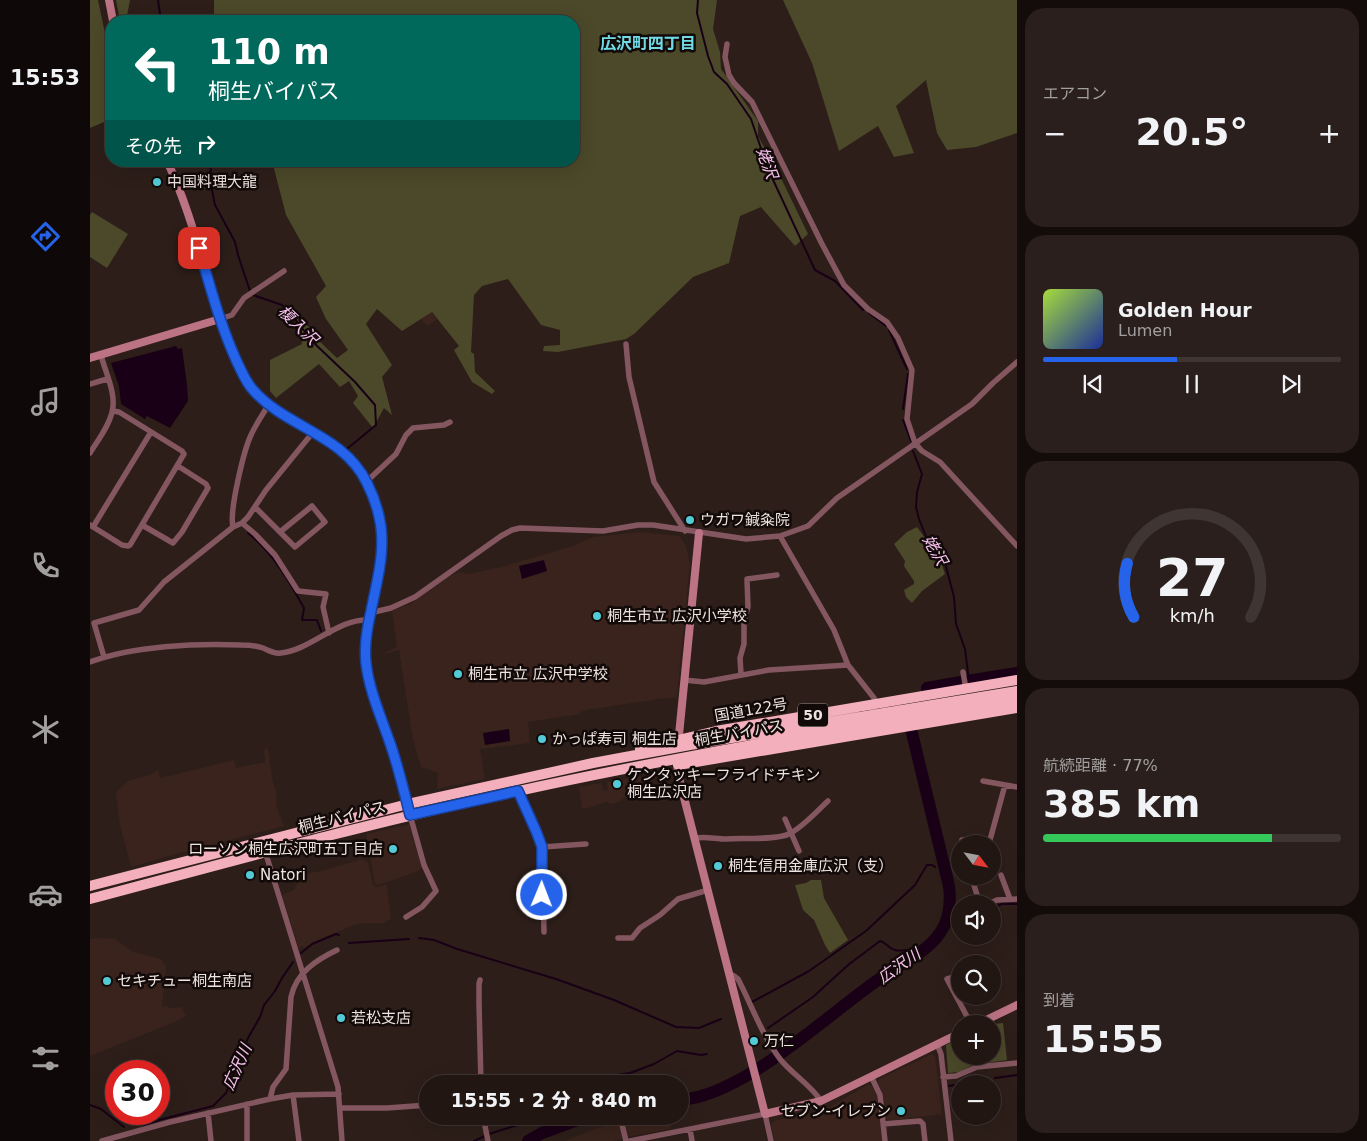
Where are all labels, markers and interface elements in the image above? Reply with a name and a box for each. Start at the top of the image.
text: 110 m [208,32,330,72]
district label: 広沢町四丁目 [600,34,696,53]
icon: left [125,35,190,100]
text: 15:53 [10,65,80,90]
text: 桐生バイパス [208,79,340,104]
text: エアコン [1043,84,1107,103]
text: 20.5° [1136,110,1248,154]
text: − [1043,117,1066,150]
text: + [1318,117,1341,150]
icon: right [192,130,220,158]
text: その先 [125,135,182,157]
water label: 姥沢 [752,145,782,183]
place label: 中国料理大龍 [167,173,257,191]
marker: 中国料理大龍 [151,176,163,188]
icon: directions [28,219,63,254]
pin [178,227,220,269]
icon: arrive [185,234,213,262]
text: Golden Hour [1118,299,1252,321]
water label: 榎入沢 [274,301,323,350]
text: Lumen [1118,321,1172,340]
icon: previous [1079,370,1107,398]
icon: pause [1178,370,1206,398]
icon: next [1277,370,1305,398]
icon: music [28,384,63,419]
place label: ウガワ鍼粂院 [700,511,790,529]
marker: ウガワ鍼粂院 [684,514,696,526]
water label: 姥沢 [919,531,952,570]
icon: phone [28,548,63,583]
text: 27 [1156,548,1228,608]
text: km/h [1169,605,1215,626]
place label: 桐生市立 広沢小学校 [607,607,747,625]
marker: 桐生市立 広沢小学校 [591,610,603,622]
place label: 桐生市立 広沢中学校 [468,665,608,683]
marker: 桐生市立 広沢中学校 [452,668,464,680]
street label: 国道122号 [713,695,789,725]
road number: 50 [798,704,828,726]
icon: climate [28,712,63,747]
street label: 桐生バイパス [693,716,785,750]
place label: かっぱ寿司 桐生店 [552,730,677,748]
marker: かっぱ寿司 桐生店 [536,733,548,745]
text: 航続距離 · 77% [1043,756,1158,775]
place label: ケンタッキーフライドチキン 桐生広沢店 [627,766,820,801]
marker: ケンタッキーフライドチキン 桐生広沢店 [611,778,623,790]
text: 385 km [1043,782,1200,826]
street label: 桐生バイパス [296,797,388,837]
north arrow [951,835,1001,885]
map controls [951,835,1001,1125]
place label: ローソン桐生広沢町五丁目店 [188,840,383,858]
marker: ローソン桐生広沢町五丁目店 [387,843,399,855]
place label: 桐生信用金庫広沢（支） [728,857,893,875]
marker: 桐生信用金庫広沢（支） [712,860,724,872]
place label: Natori [260,866,306,884]
position arrow [515,868,567,920]
marker: Natori [244,869,256,881]
icon: car [28,877,63,912]
button: sound [951,895,1001,945]
water label: 広沢川 [874,943,926,988]
button: search [951,955,1001,1005]
place label: セキチュー桐生南店 [117,972,252,990]
marker: セキチュー桐生南店 [101,975,113,987]
text: 到着 [1043,991,1075,1010]
place label: 若松支店 [351,1009,411,1027]
marker: 若松支店 [335,1012,347,1024]
button: + [951,1015,1001,1065]
text: 15:55 [1043,1017,1164,1061]
place label: 万仁 [764,1032,794,1050]
marker: 万仁 [748,1035,760,1047]
water label: 広沢川 [219,1039,256,1093]
icon: filters [28,1041,63,1076]
speed limit sign: 30 [105,1060,170,1125]
button: − [951,1075,1001,1125]
text: 15:55 · 2 分 · 840 m [451,1089,657,1111]
place label: セブン-イレブン [781,1102,891,1120]
marker: セブン-イレブン [895,1105,907,1117]

